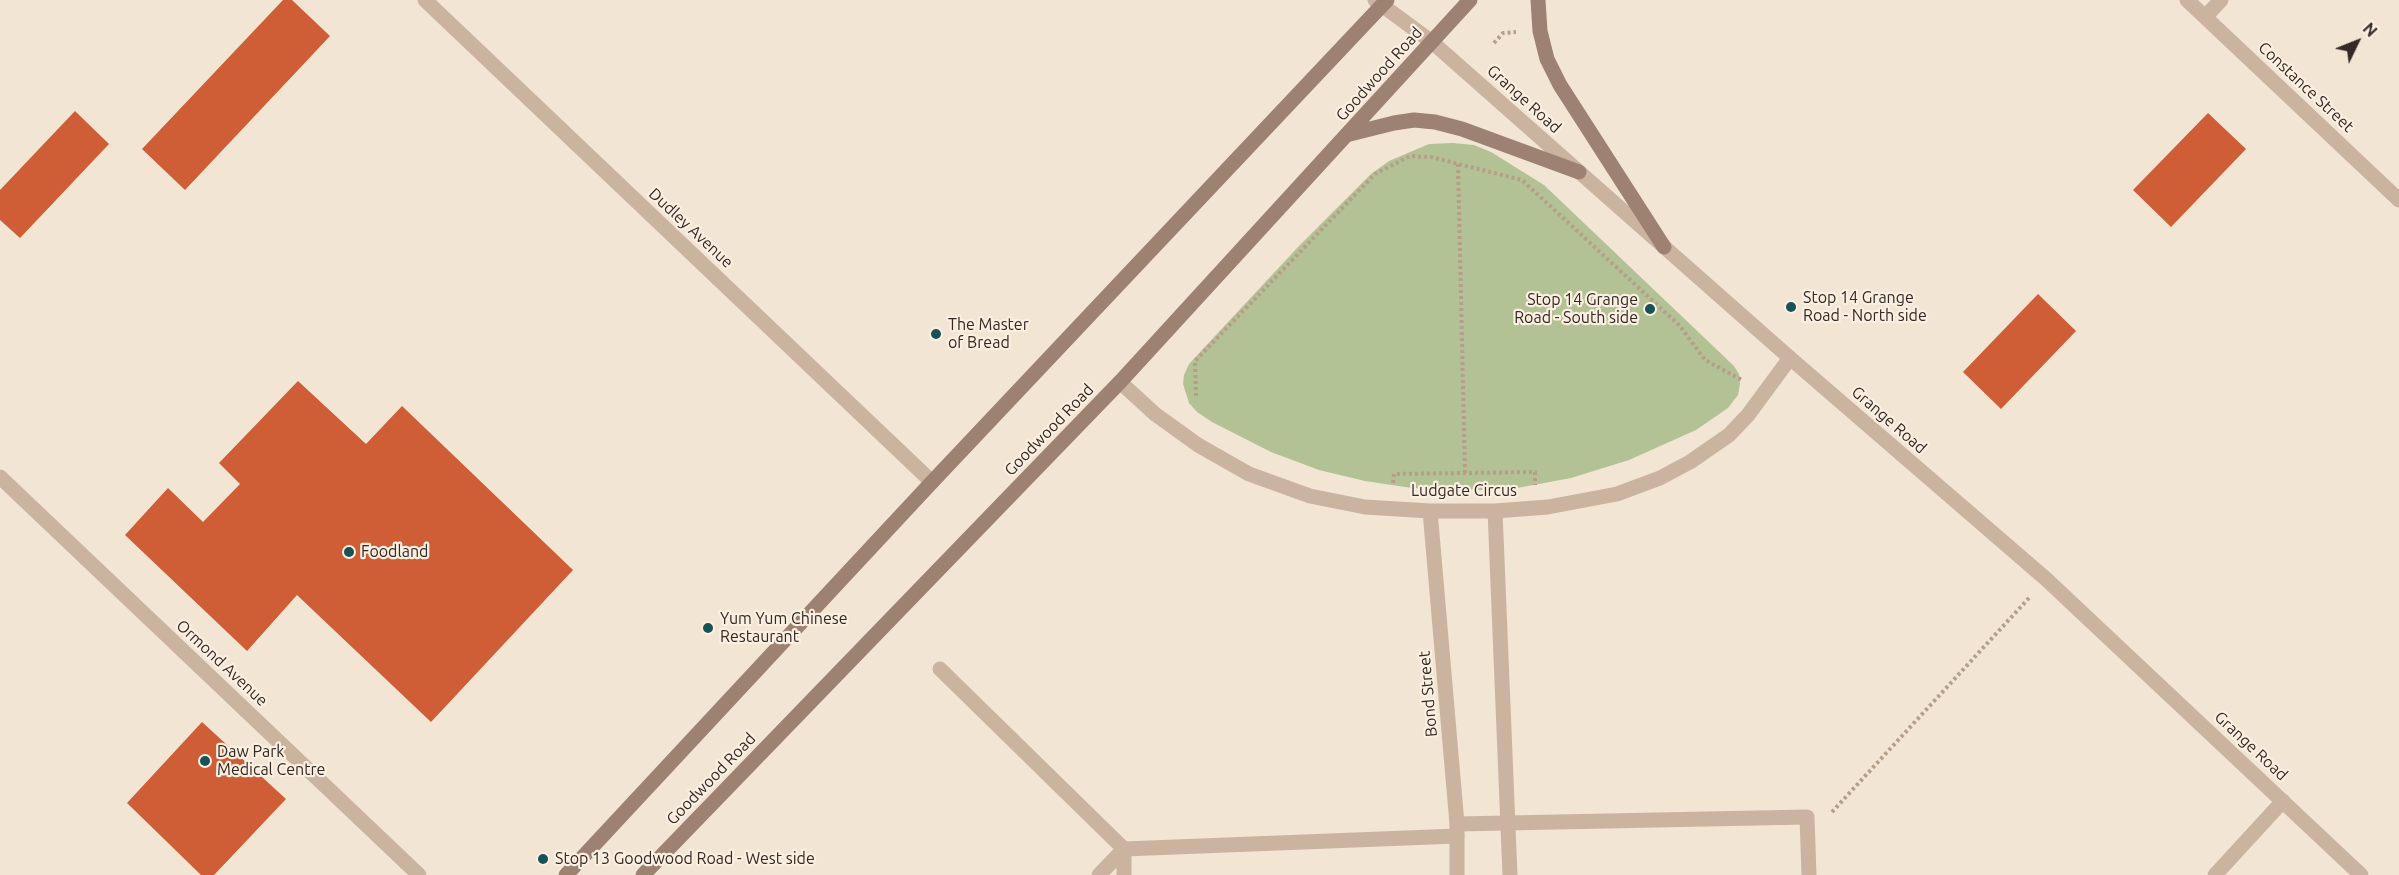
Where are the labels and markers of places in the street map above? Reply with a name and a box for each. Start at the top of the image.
place label: Stop 14 Grange Road - North side [1803,288,1927,326]
place label: Stop 14 Grange Road - South side [1514,290,1638,328]
marker: Stop 14 Grange Road - North side [1784,300,1798,314]
marker: Stop 14 Grange Road - South side [1643,302,1657,316]
place label: The Master of Bread [948,315,1029,353]
marker: The Master of Bread [929,327,943,341]
place label: Foodland [361,542,428,562]
marker: Foodland [342,545,356,559]
place label: Yum Yum Chinese Restaurant [720,609,848,647]
marker: Yum Yum Chinese Restaurant [701,621,715,635]
place label: Daw Park Medical Centre [217,742,325,780]
marker: Daw Park Medical Centre [198,754,212,768]
place label: Stop 13 Goodwood Road - West side [555,849,815,869]
marker: Stop 13 Goodwood Road - West side [536,852,550,866]

